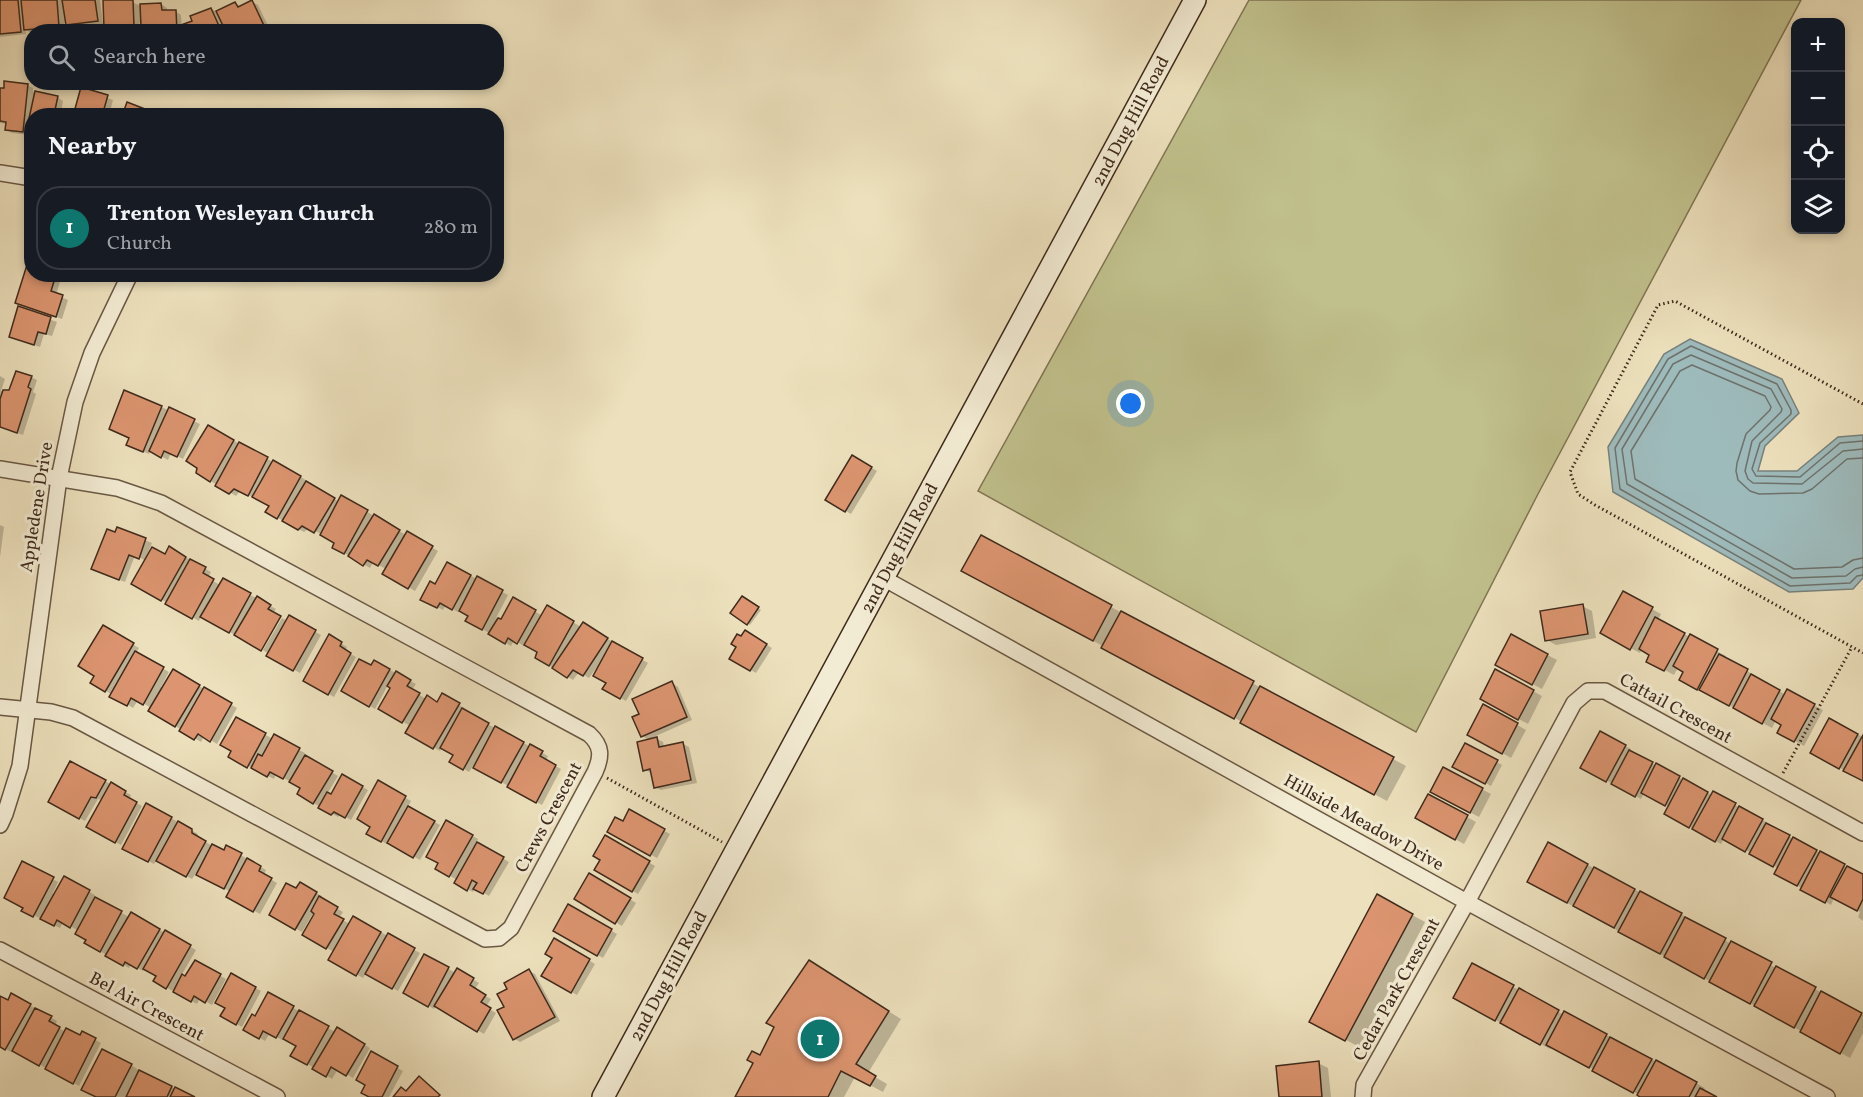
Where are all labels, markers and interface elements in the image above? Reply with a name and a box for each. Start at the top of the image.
map controls [1791,18,1845,234]
button: + [1791,18,1845,72]
search box [24,24,504,90]
icon: search [45,41,78,74]
text: Search here [93,42,206,73]
street label: 2nd Dug Hill Road [1086,52,1176,191]
button: − [1791,72,1845,126]
button: locate [1791,126,1845,180]
text: Nearby [48,129,137,165]
button: layers [1791,180,1845,234]
text: Trenton Wesleyan Church [107,199,375,230]
text: 1 [65,214,74,242]
text: 280 m [423,214,478,242]
text: Church [107,230,172,258]
your location [1116,389,1145,418]
street label: Appledene Drive [15,440,60,574]
street label: 2nd Dug Hill Road [855,479,945,618]
street label: Cattail Crescent [1614,668,1736,751]
street label: Crews Crescent [510,758,589,877]
street label: Hillside Meadow Drive [1279,769,1448,878]
street label: 2nd Dug Hill Road [624,907,714,1046]
street label: Cedar Park Crescent [1348,914,1447,1066]
street label: Bel Air Crescent [84,966,208,1048]
pin: 1 [800,1016,840,1062]

